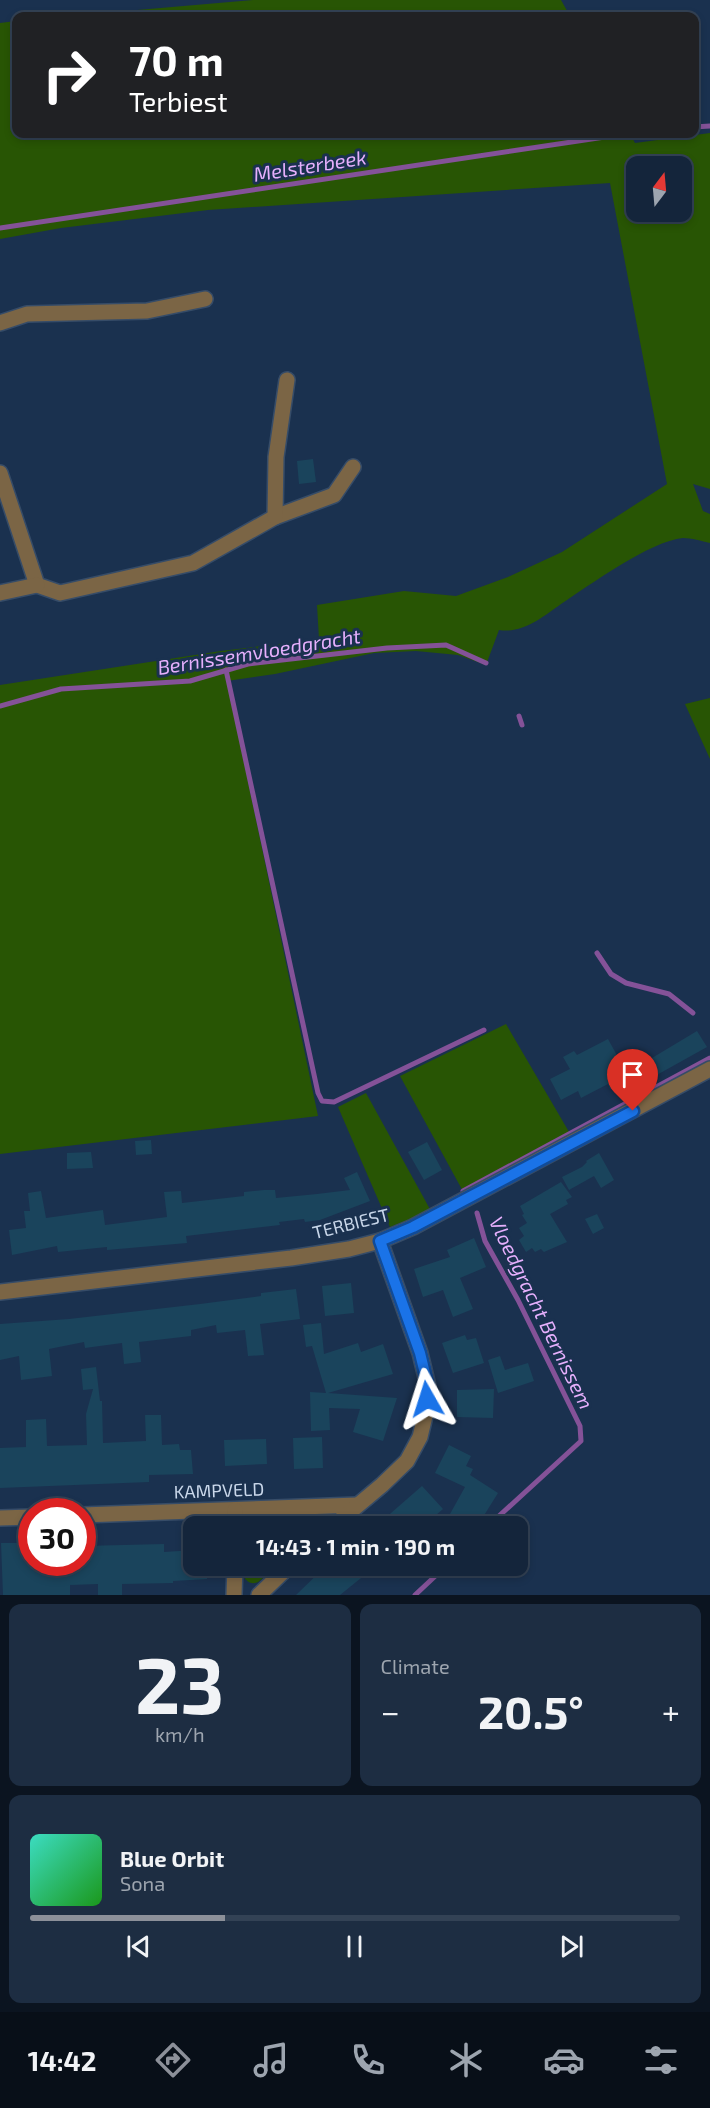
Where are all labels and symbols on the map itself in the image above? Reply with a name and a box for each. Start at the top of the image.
water label: Melsterbeek [252,144,368,186]
north arrow [626,156,692,222]
water label: Bernissemvloedgracht [156,623,363,679]
pin [607,1049,658,1111]
street label: TERBIEST [310,1203,392,1243]
water label: Vloedgracht Bernissem [485,1212,599,1413]
position arrow [395,1367,459,1431]
street label: KAMPVELD [173,1477,265,1503]
speed limit sign: 30 [18,1498,96,1576]

